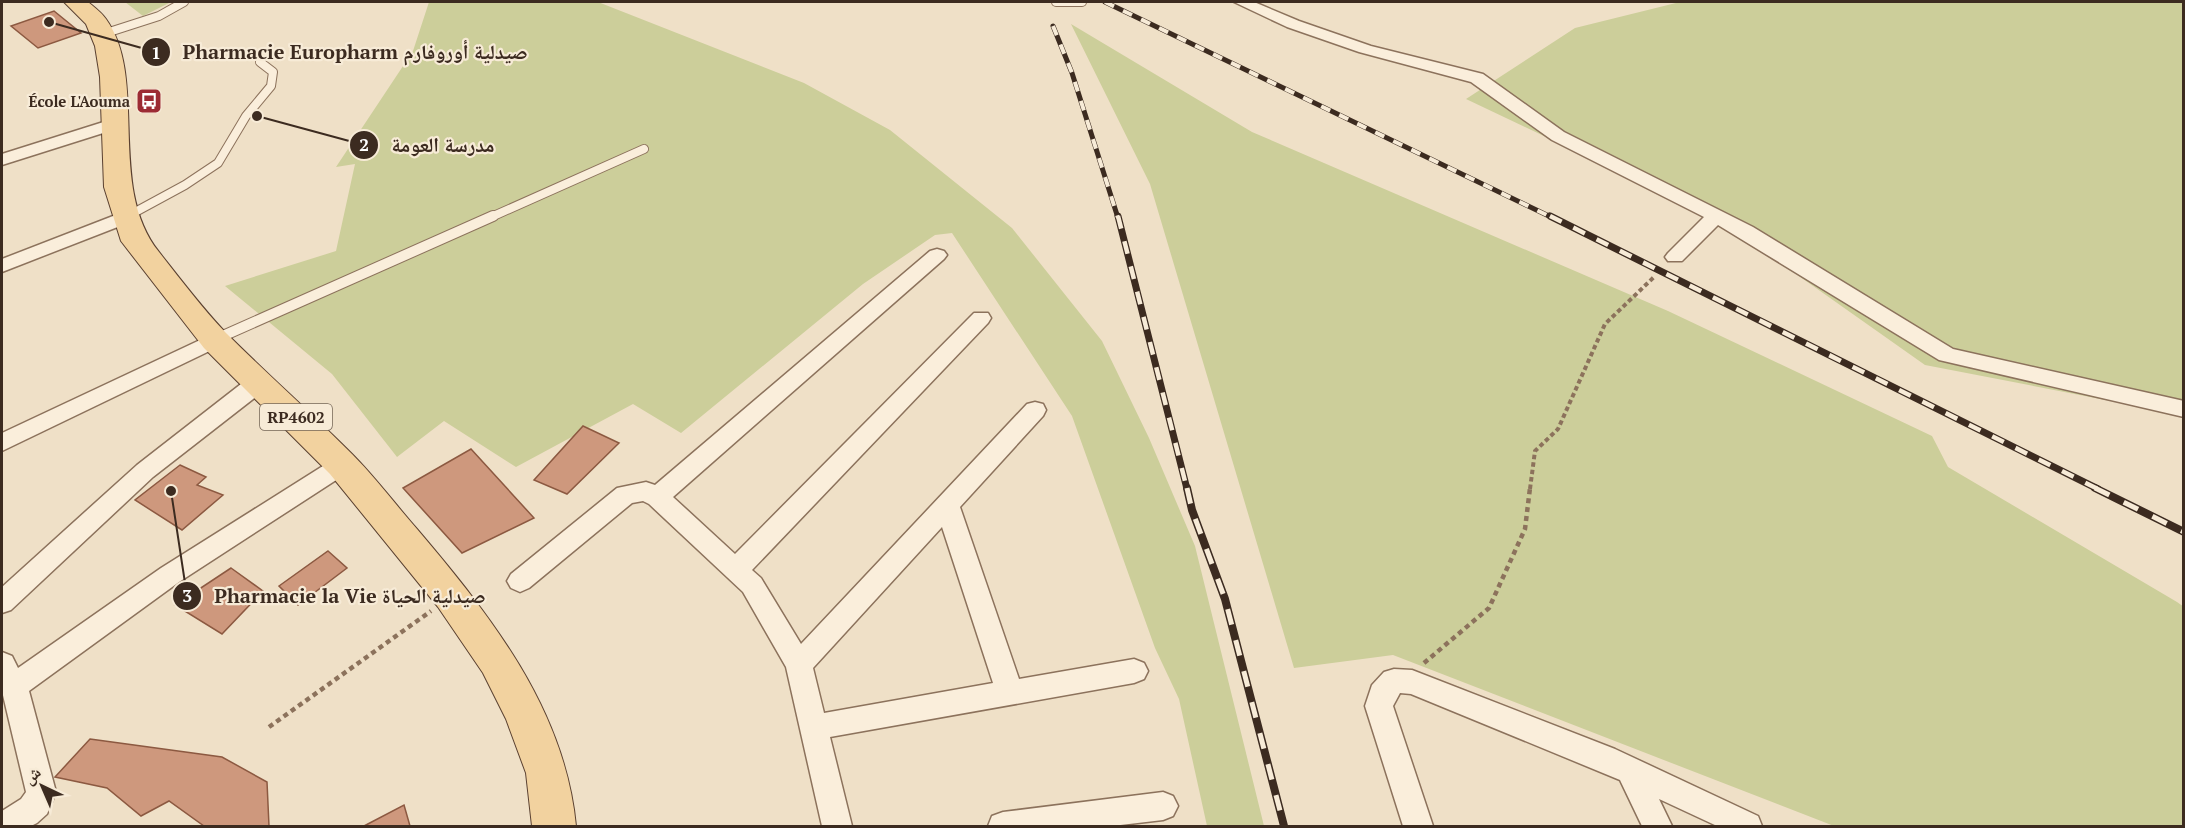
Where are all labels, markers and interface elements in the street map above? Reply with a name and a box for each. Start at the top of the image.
callout: Pharmacie Europharm صيدلية أوروفارم [141,33,540,71]
text: Pharmacie Europharm صيدلية أوروفارم [182,38,528,66]
text: 1 [151,40,161,64]
bus stop icon: École L'Aouma [134,86,164,116]
place label: École L'Aouma [28,91,131,111]
callout: مدرسة العومة [349,126,506,164]
text: مدرسة العومة [392,131,494,158]
text: 2 [359,132,369,156]
road number: RP4602 [260,404,332,430]
callout: Pharmacie la Vie صيدلية الحياة [172,577,498,615]
text: Pharmacie la Vie صيدلية الحياة [214,582,486,609]
text: 3 [182,583,192,607]
north arrow [12,756,72,816]
text: ش [18,761,45,789]

